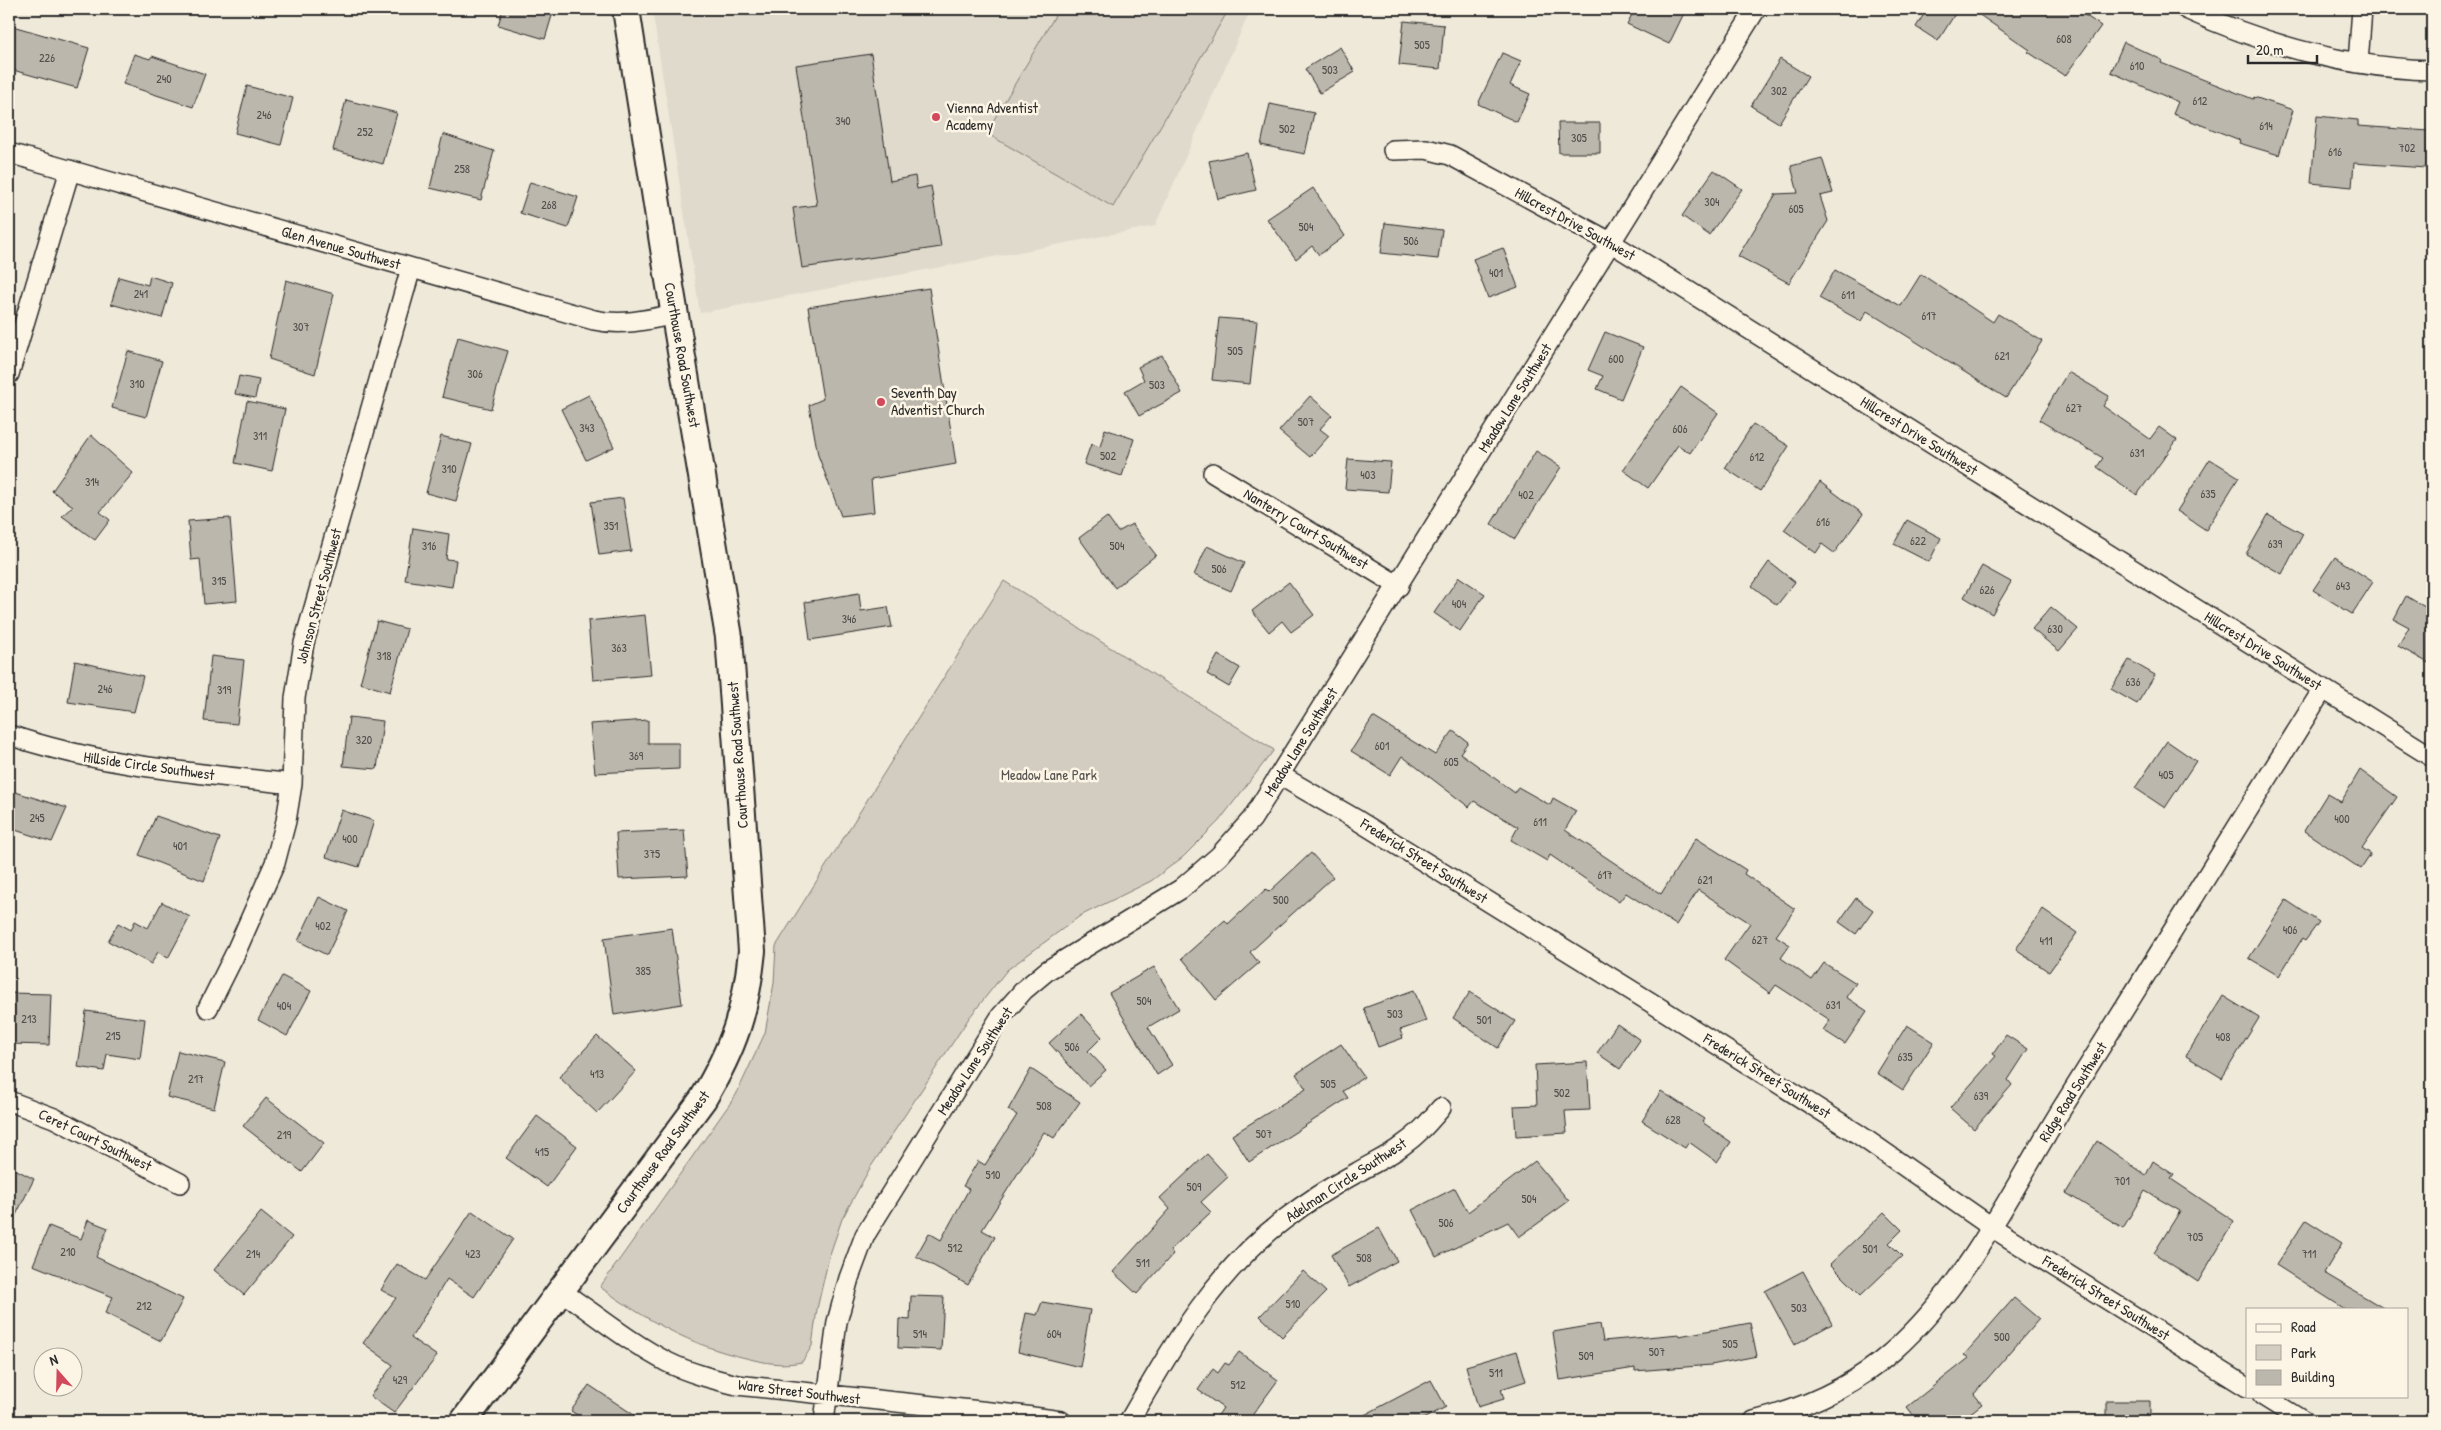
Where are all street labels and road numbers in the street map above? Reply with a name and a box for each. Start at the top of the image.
street label: Hillcrest Drive Southwest [1511,182,1640,266]
street label: Glen Avenue Southwest [279,220,404,275]
street label: Courthouse Road Southwest [659,281,706,430]
street label: Meadow Lane Southwest [1473,338,1557,456]
street label: Hillcrest Drive Southwest [1857,391,1983,481]
street label: Nanterry Court Southwest [1240,483,1373,575]
street label: Johnson Street Southwest [290,525,347,666]
street label: Hillcrest Drive Southwest [2201,606,2327,696]
street label: Courthouse Road Southwest [722,680,753,829]
street label: Meadow Lane Southwest [1259,682,1343,800]
street label: Hillside Circle Southwest [82,746,217,785]
street label: Frederick Street Southwest [1356,812,1493,909]
street label: Meadow Lane Southwest [932,1002,1018,1119]
street label: Frederick Street Southwest [1699,1027,1836,1124]
street label: Ridge Road Southwest [2033,1037,2112,1146]
street label: Courthouse Road Southwest [611,1085,715,1217]
street label: Ceret Court Southwest [35,1103,156,1176]
street label: Adelman Circle Southwest [1281,1132,1411,1227]
street label: Frederick Street Southwest [2038,1249,2175,1346]
street label: Ware Street Southwest [737,1374,862,1410]

